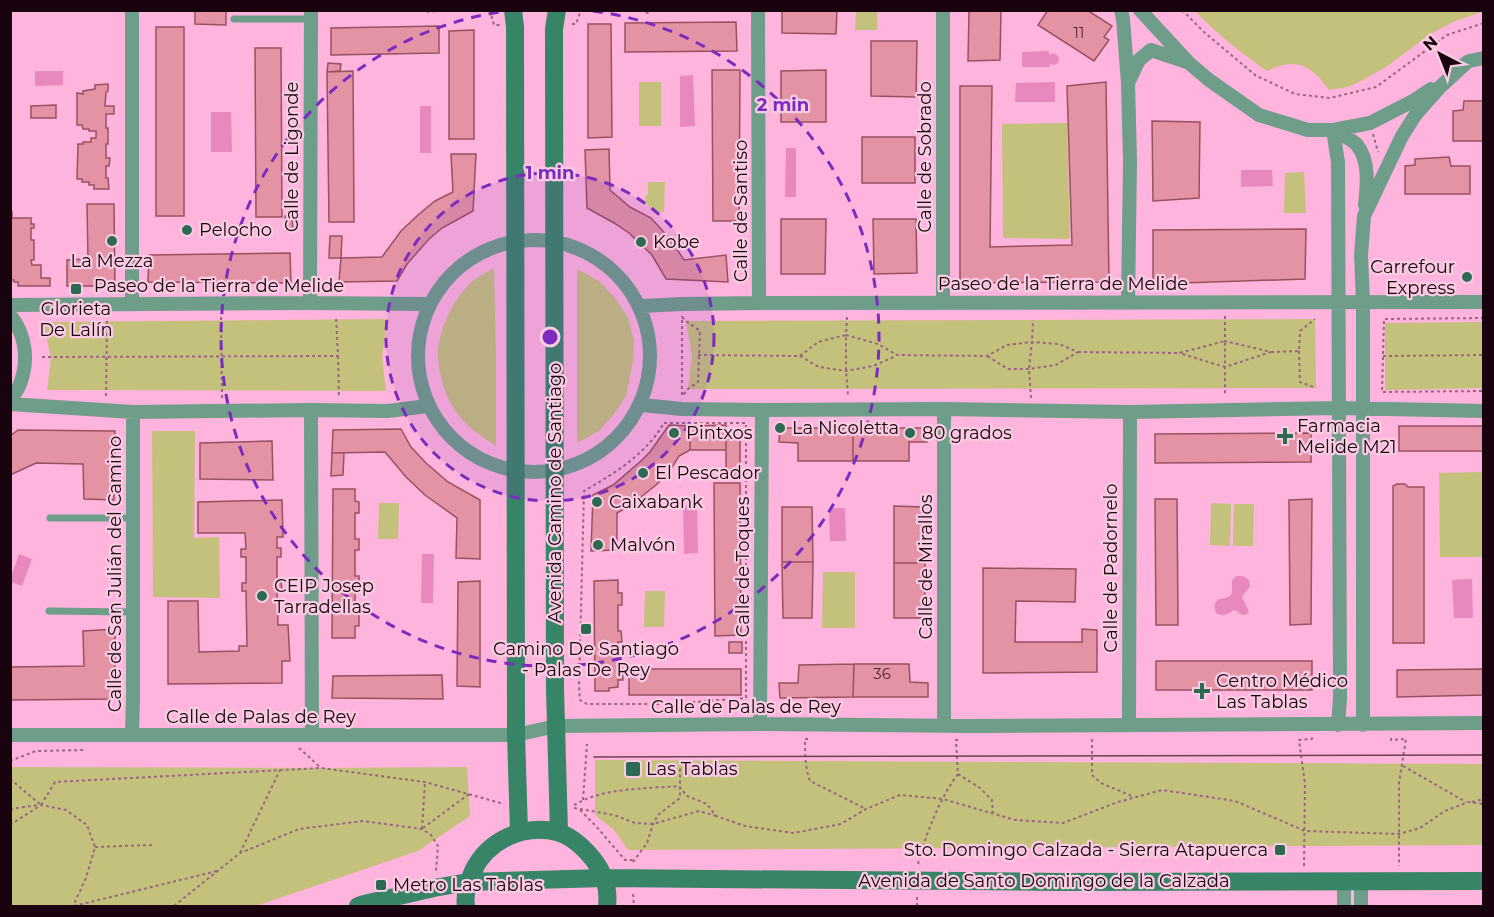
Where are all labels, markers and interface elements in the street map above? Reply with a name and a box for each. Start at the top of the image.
house number: 11 [1074,23,1084,42]
north arrow [1410,24,1470,84]
text: N [1419,32,1441,55]
street label: Calle de Sobrado [914,81,936,233]
street label: Calle de Ligonde [281,82,303,232]
text: 2 min [757,94,809,116]
street label: Calle de Santiso [730,140,752,282]
text: 1 min [526,162,574,184]
place label: Pelocho [199,219,272,241]
marker: Pelocho [180,223,194,237]
place label: Kobe [653,231,700,253]
marker: La Mezza [105,234,119,248]
marker: Kobe [634,235,648,249]
place label: La Mezza [71,250,153,272]
place label: Carrefour Express [1370,256,1455,299]
marker: Carrefour Express [1460,270,1474,284]
street label: Paseo de la Tierra de Melide [938,273,1188,295]
street label: Paseo de la Tierra de Melide [94,275,344,297]
marker: Glorieta De Lalín [69,282,83,296]
place label: Glorieta De Lalín [39,298,113,341]
centre of rings [540,327,560,347]
street label: Avenida Camino de Santiago [544,363,566,623]
place label: Farmacia Melide M21 [1297,415,1396,458]
place label: La Nicoletta [792,417,899,439]
marker: La Nicoletta [773,421,787,435]
place label: Pintxos [686,422,753,444]
place label: 80 grados [922,422,1012,444]
marker: Pintxos [667,426,681,440]
marker: 80 grados [903,426,917,440]
marker: Farmacia Melide M21 [1278,429,1292,443]
street label: Calle de San Julián del Camino [104,436,126,712]
place label: El Pescador [655,462,760,484]
marker: El Pescador [636,466,650,480]
street label: Calle de Padornelo [1100,483,1122,653]
place label: Caixabank [609,491,703,513]
street label: Calle de Mirallos [915,494,937,640]
marker: Caixabank [590,495,604,509]
street label: Calle de Toques [732,496,754,637]
place label: Malvón [610,534,676,556]
marker: Malvón [591,538,605,552]
place label: CEIP Josep Tarradellas [274,575,374,618]
marker: CEIP Josep Tarradellas [255,589,269,603]
marker: Camino De Santiago - Palas De Rey [579,622,593,636]
place label: Camino De Santiago - Palas De Rey [493,638,679,681]
house number: 36 [873,664,891,683]
place label: Centro Médico Las Tablas [1216,670,1348,713]
marker: Centro Médico Las Tablas [1193,682,1211,700]
street label: Calle de Palas de Rey [651,696,841,718]
street label: Calle de Palas de Rey [166,706,356,728]
place label: Las Tablas [646,758,738,780]
marker: Las Tablas [624,760,642,778]
place label: Sto. Domingo Calzada - Sierra Atapuerca [904,839,1268,861]
marker: Sto. Domingo Calzada - Sierra Atapuerca [1273,843,1287,857]
street label: Avenida de Santo Domingo de la Calzada [858,870,1230,892]
place label: Metro Las Tablas [393,874,543,896]
marker: Metro Las Tablas [374,878,388,892]

